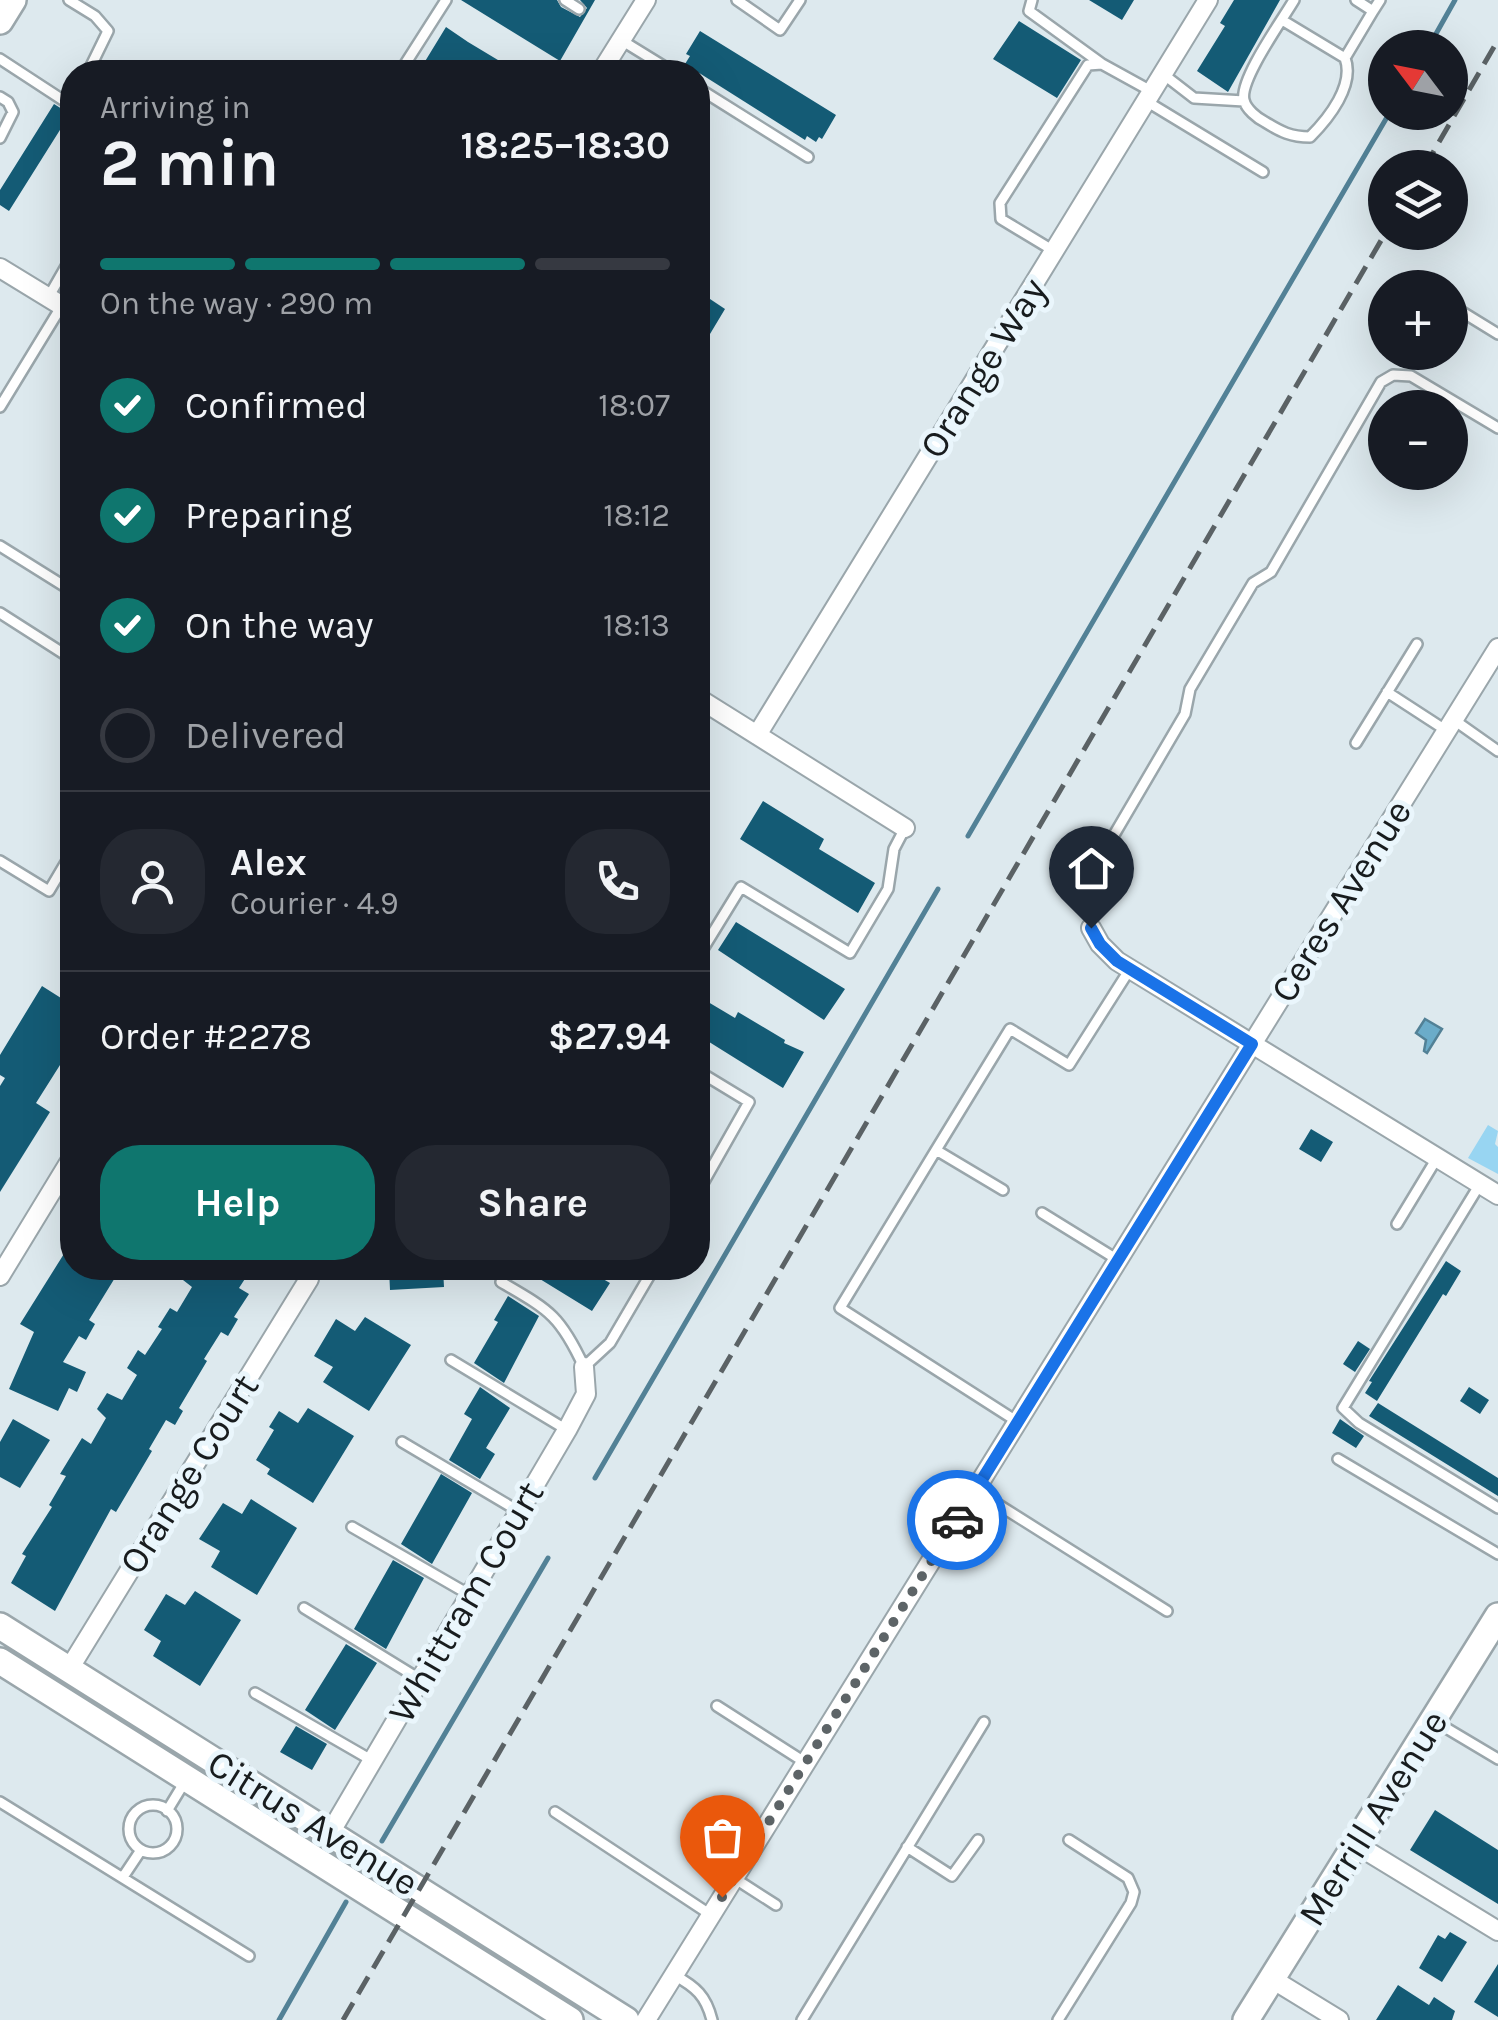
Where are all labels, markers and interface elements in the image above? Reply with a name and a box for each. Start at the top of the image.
north arrow [1368,30,1468,130]
map controls [1368,30,1468,490]
text: Arriving in [100,89,251,126]
text: 18:25–18:30 [461,123,670,168]
text: 2 min [100,125,279,201]
button: layers [1368,150,1468,250]
street label: Orange Way [910,270,1056,466]
button: + [1368,270,1468,370]
text: On the way · 290 m [100,285,373,322]
icon: check [100,378,155,433]
text: Confirmed [185,383,368,428]
text: 18:07 [598,387,670,424]
button: − [1368,390,1468,490]
icon: check [100,488,155,543]
text: Preparing [185,493,352,538]
text: 18:12 [603,497,670,534]
icon: check [100,598,155,653]
text: On the way [185,603,373,648]
text: 18:13 [603,607,670,644]
text: Delivered [185,713,346,758]
street label: Ceres Avenue [1261,791,1421,1011]
pin [1049,826,1134,929]
button: person [100,829,205,934]
button: phone [565,829,670,934]
text: Alex [230,840,307,885]
icon: home [1064,841,1119,896]
text: Courier · 4.9 [230,885,399,922]
text: Order #2278 [100,1014,312,1059]
text: $27.94 [548,1014,670,1059]
button: Help [100,1145,375,1260]
button: Share [395,1145,670,1260]
street label: Orange Court [110,1366,268,1582]
courier [907,1470,1007,1570]
street label: Whittram Court [379,1473,553,1731]
icon: car [930,1493,985,1548]
street label: Merrill Avenue [1289,1702,1457,1934]
street label: Citrus Avenue [199,1740,427,1906]
pin [680,1795,765,1898]
icon: bag [695,1810,750,1865]

